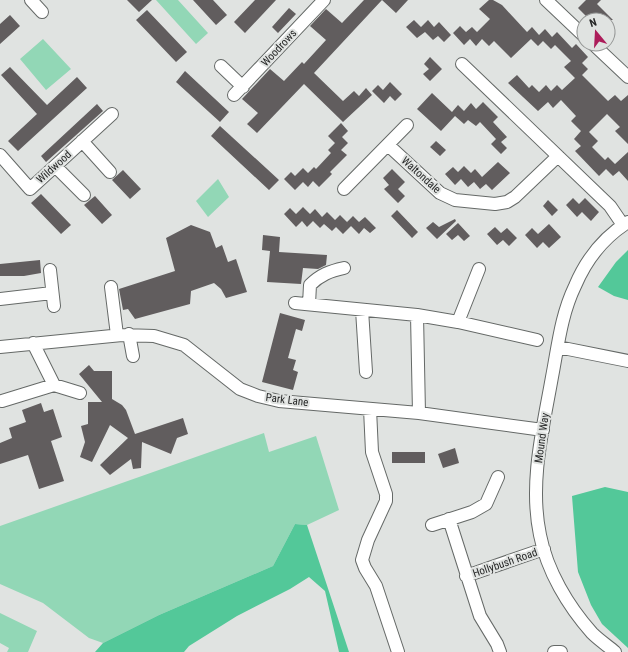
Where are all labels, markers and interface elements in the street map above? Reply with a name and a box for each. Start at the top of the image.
north arrow [576,12,616,52]
text: N [588,16,599,30]
street label: Woodrows [259,27,299,69]
street label: Wildwood [34,148,74,186]
street label: Waltondale [399,154,443,196]
street label: Park Lane [265,391,309,409]
street label: Mound Way [532,412,552,464]
street label: Hollybush Road [471,546,539,580]

